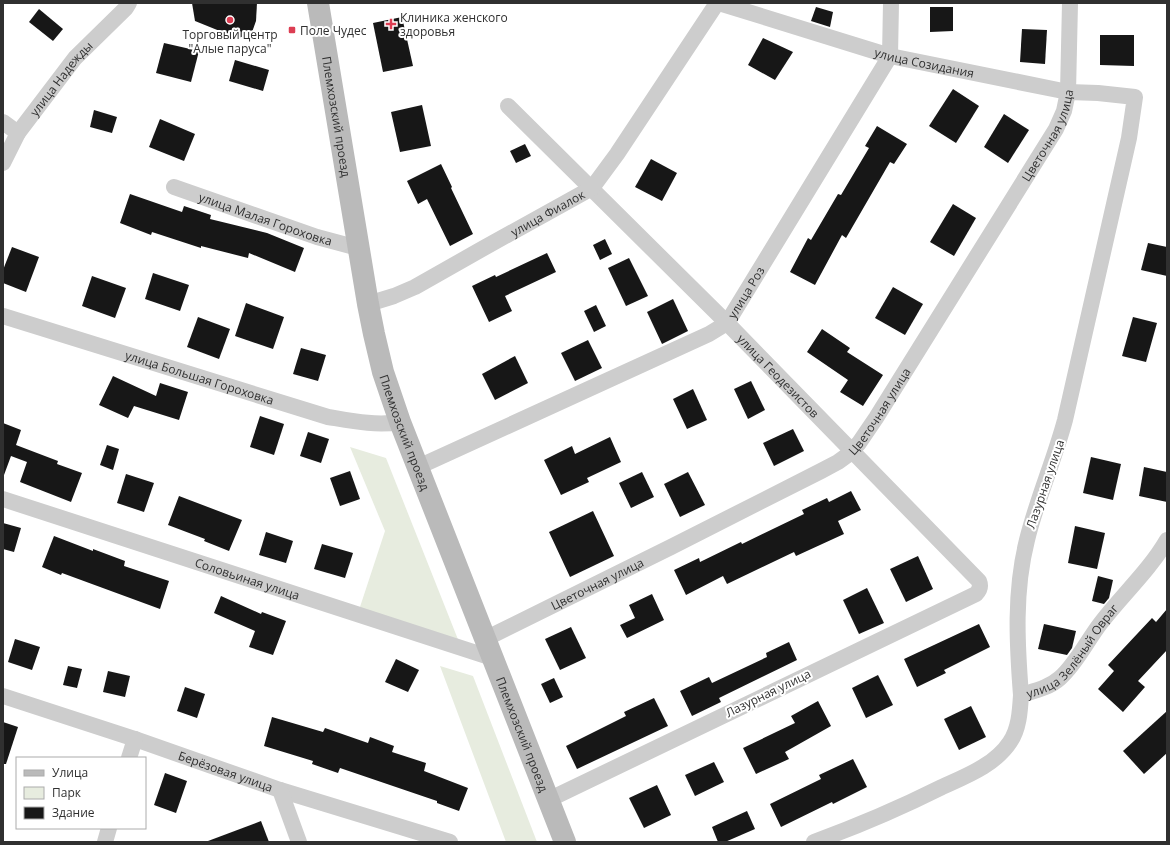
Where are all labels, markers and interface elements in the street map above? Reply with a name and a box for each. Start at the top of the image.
place label: Клиника женского здоровья [400,9,508,40]
marker: Торговый центр "Алые паруса" [225,15,235,25]
marker: Клиника женского здоровья [385,18,397,30]
place label: Поле Чудес [300,22,367,39]
marker: Поле Чудес [287,25,297,35]
place label: Торговый центр "Алые паруса" [182,26,278,57]
street label: улица Надежды [25,37,96,119]
street label: улица Созидания [872,43,976,81]
street label: Племхозский проезд [318,55,355,178]
street label: Цветочная улица [1017,88,1077,184]
street label: улица Фиалок [508,185,588,240]
street label: улица Малая Гороховка [197,188,334,249]
street label: улица Роз [723,263,768,322]
street label: улица Геодезистов [734,330,823,421]
street label: улица Большая Гороховка [123,346,276,408]
street label: Цветочная улица [844,364,914,458]
street label: Племхозский проезд [376,372,434,493]
street label: Лазурная улица [1022,437,1068,531]
street label: Соловьиная улица [193,553,302,603]
street label: Цветочная улица [548,553,646,614]
street label: улица Зелёный Овраг [1024,600,1122,702]
street label: Лазурная улица [722,665,814,721]
street label: Племхозский проезд [492,674,553,794]
street label: Берёзовая улица [176,746,275,795]
legend [16,757,146,829]
text: Улица [52,764,88,781]
text: Парк [52,784,82,801]
text: Здание [52,804,95,821]

